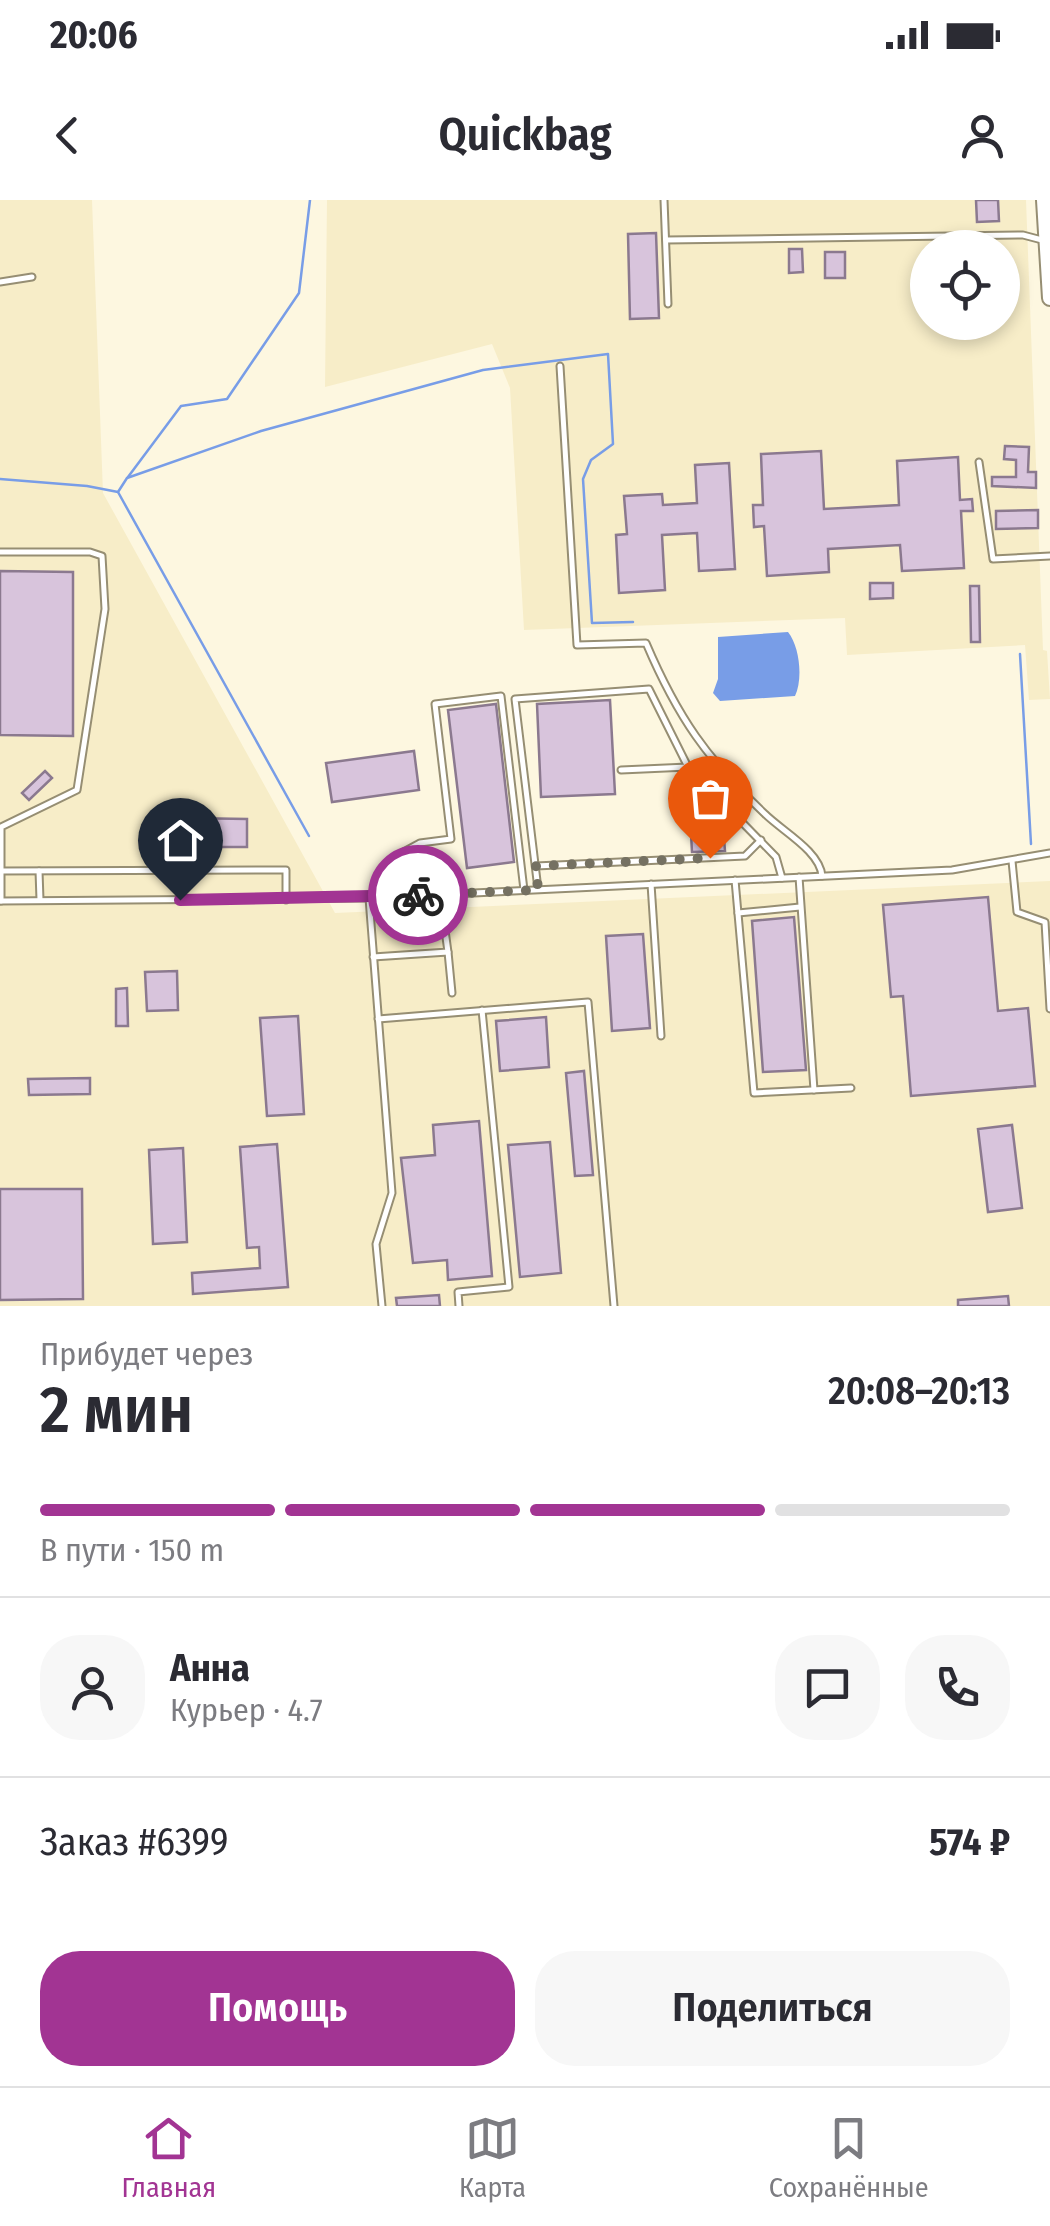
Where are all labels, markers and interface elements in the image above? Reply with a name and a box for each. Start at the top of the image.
text: 20:06 [50,12,138,58]
icon: back [40,108,95,163]
text: Quickbag [438,108,612,162]
icon: person [955,108,1010,163]
map controls [910,230,1020,340]
button: locate [910,230,1020,340]
pin [668,756,753,859]
icon: bag [683,771,738,826]
pin [138,798,223,901]
icon: home [153,813,208,868]
courier [368,845,468,945]
icon: bike [391,868,446,923]
text: Прибудет через [40,1335,253,1373]
text: 20:08–20:13 [828,1368,1010,1414]
text: 2 мин [40,1371,193,1449]
text: В пути · 150 m [40,1531,224,1569]
button: person [40,1635,145,1740]
button: chat [775,1635,880,1740]
button: phone [905,1635,1010,1740]
text: Анна [170,1645,250,1691]
text: Курьер · 4.7 [170,1691,323,1729]
text: Заказ #6399 [40,1819,228,1865]
text: 574 ₽ [929,1819,1010,1865]
button: Помощь [40,1951,515,2066]
button: Поделиться [535,1951,1010,2066]
tab: Главная [121,2111,216,2204]
tab: Карта [459,2111,526,2204]
tab: Сохранённые [769,2111,929,2204]

